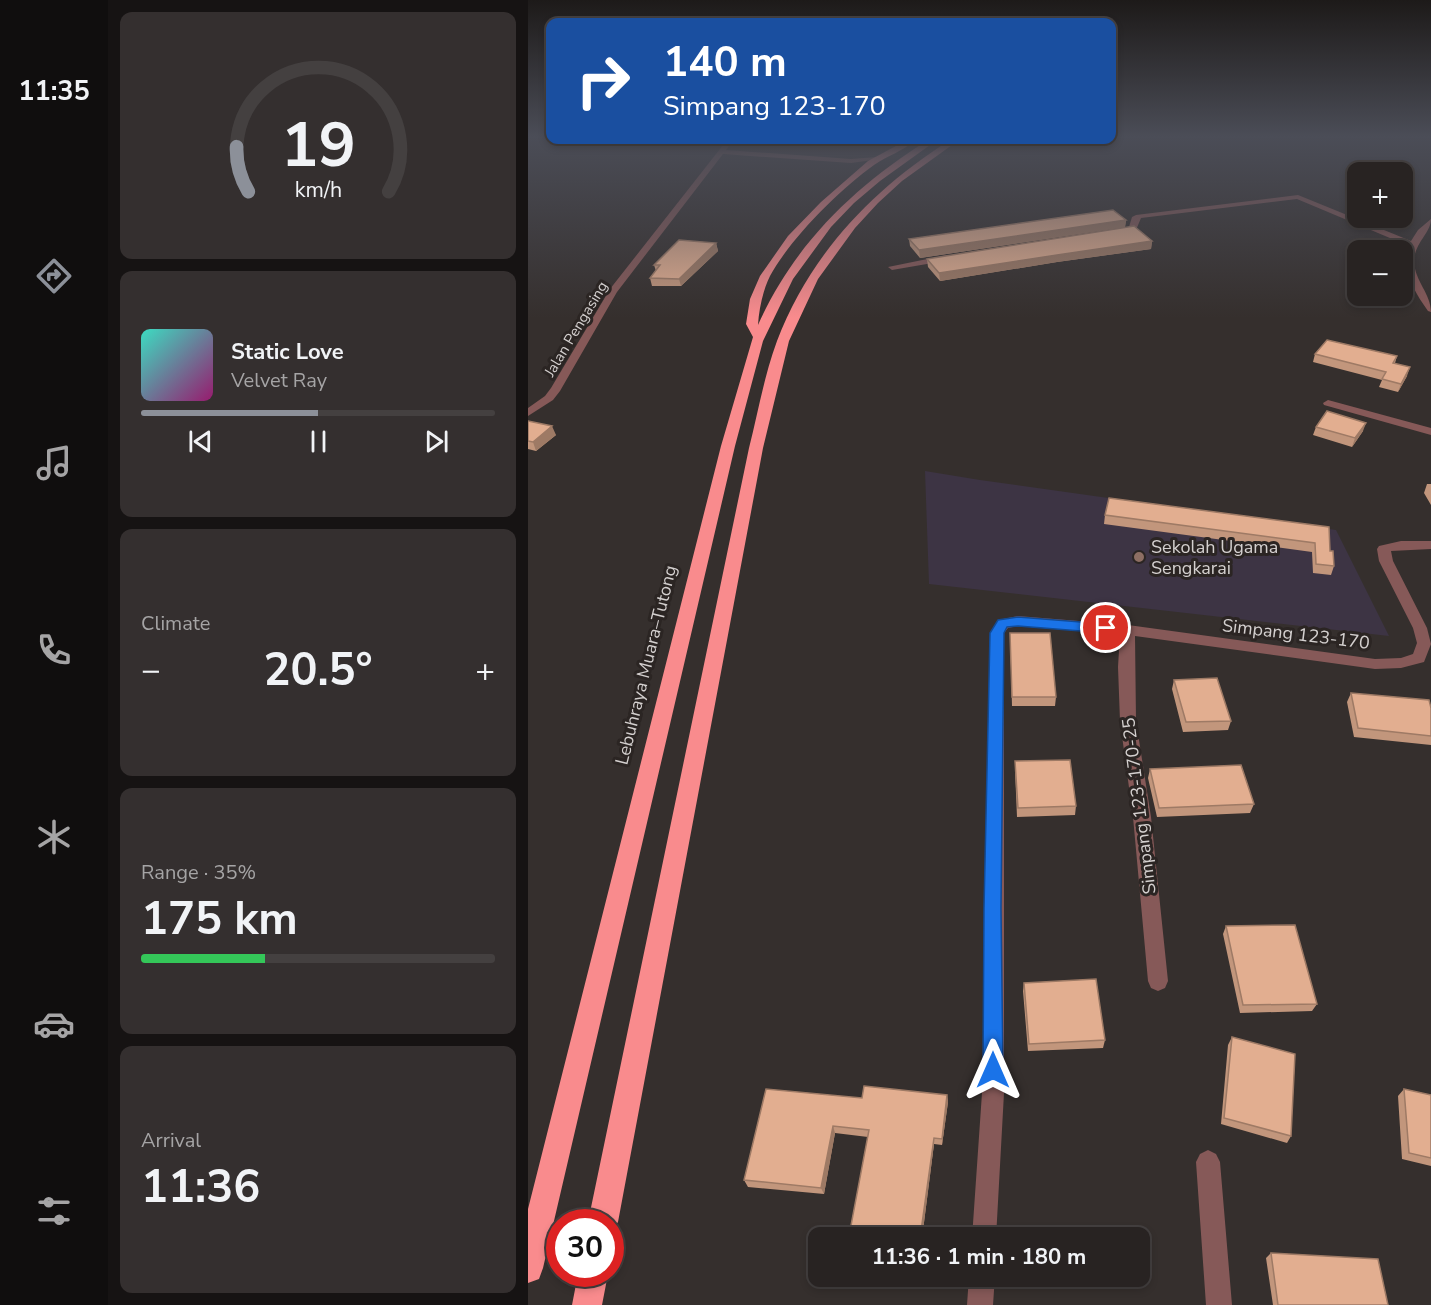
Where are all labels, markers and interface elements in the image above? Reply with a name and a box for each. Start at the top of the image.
text: 140 m [663,34,787,91]
icon: right [564,42,642,120]
text: 11:35 [18,73,90,110]
text: Simpang 123-170 [663,88,886,125]
text: 19 [281,103,355,188]
map controls [1347,162,1413,306]
button: + [1347,162,1413,228]
text: km/h [294,176,342,206]
button: − [1347,240,1413,306]
icon: directions [33,255,75,297]
street label: Jalan Pengasing [539,278,612,381]
text: Static Love [231,337,344,367]
text: Velvet Ray [231,367,327,394]
icon: previous [184,425,217,458]
icon: pause [302,425,335,458]
icon: next [420,425,453,458]
icon: music [33,442,75,484]
place label: Sekolah Ugama Sengkarai [1151,535,1278,580]
marker: Sekolah Ugama Sengkarai [1132,550,1146,564]
street label: Lebuhraya Muara–Tutong [610,563,682,767]
pin [1080,602,1131,653]
text: Climate [141,610,210,637]
icon: arrive [1089,611,1122,644]
street label: Simpang 123-170 [1221,613,1371,655]
icon: phone [33,629,75,671]
text: 20.5° [263,640,373,701]
text: − [141,648,161,693]
text: + [475,648,495,693]
street label: Simpang 123-170-25 [1116,716,1162,896]
icon: climate [33,816,75,858]
text: Range · 35% [141,859,256,886]
text: 175 km [141,889,298,950]
icon: car [33,1003,75,1045]
position arrow [961,1038,1025,1102]
text: Arrival [141,1127,201,1154]
text: 11:36 [141,1157,260,1218]
icon: filters [33,1190,75,1232]
speed limit sign: 30 [546,1209,624,1287]
text: 11:36 · 1 min · 180 m [872,1242,1086,1272]

